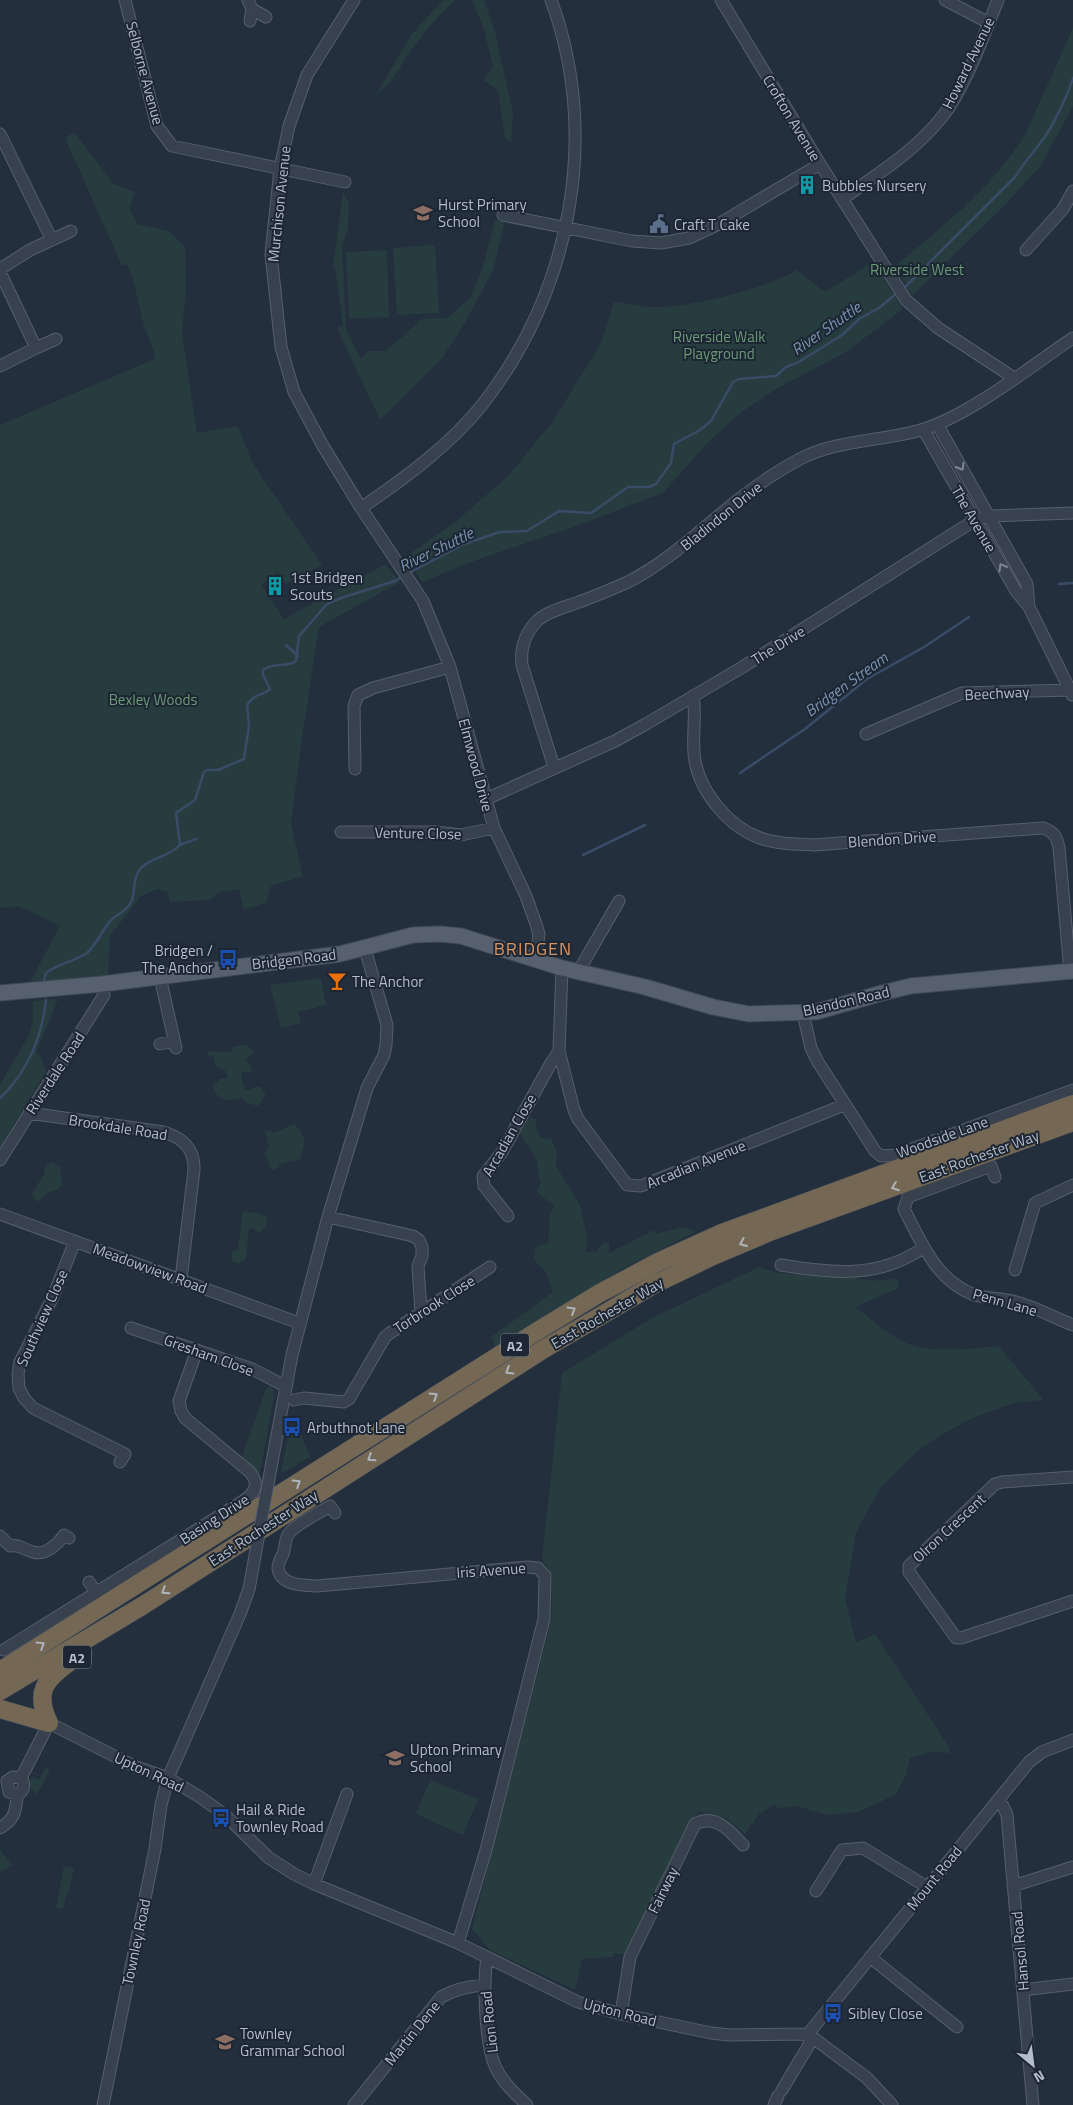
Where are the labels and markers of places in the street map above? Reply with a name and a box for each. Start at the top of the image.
building icon: Bubbles Nursery [796,174,818,196]
place label: Bubbles Nursery [822,174,927,197]
place label: Hurst Primary School [438,193,527,233]
school or university icon: Hurst Primary School [412,202,434,224]
public building icon: Craft T Cake [648,213,670,235]
place label: Craft T Cake [674,213,750,236]
place label: 1st Bridgen Scouts [290,566,363,606]
building icon: 1st Bridgen Scouts [264,575,286,597]
place label: Bridgen / The Anchor [141,939,213,979]
bus stop icon: Bridgen / The Anchor [217,948,239,970]
bar icon: The Anchor [326,970,348,992]
place label: The Anchor [352,970,424,993]
bus stop icon: Arbuthnot Lane [281,1416,303,1438]
place label: Arbuthnot Lane [307,1416,405,1439]
place label: Upton Primary School [410,1738,502,1778]
school or university icon: Upton Primary School [384,1747,406,1769]
place label: Hail & Ride Townley Road [236,1798,324,1838]
bus stop icon: Hail & Ride Townley Road [210,1807,232,1829]
bus stop icon: Sibley Close [822,2002,844,2024]
place label: Sibley Close [848,2002,923,2025]
place label: Townley Grammar School [240,2022,345,2062]
school or university icon: Townley Grammar School [214,2031,236,2053]

